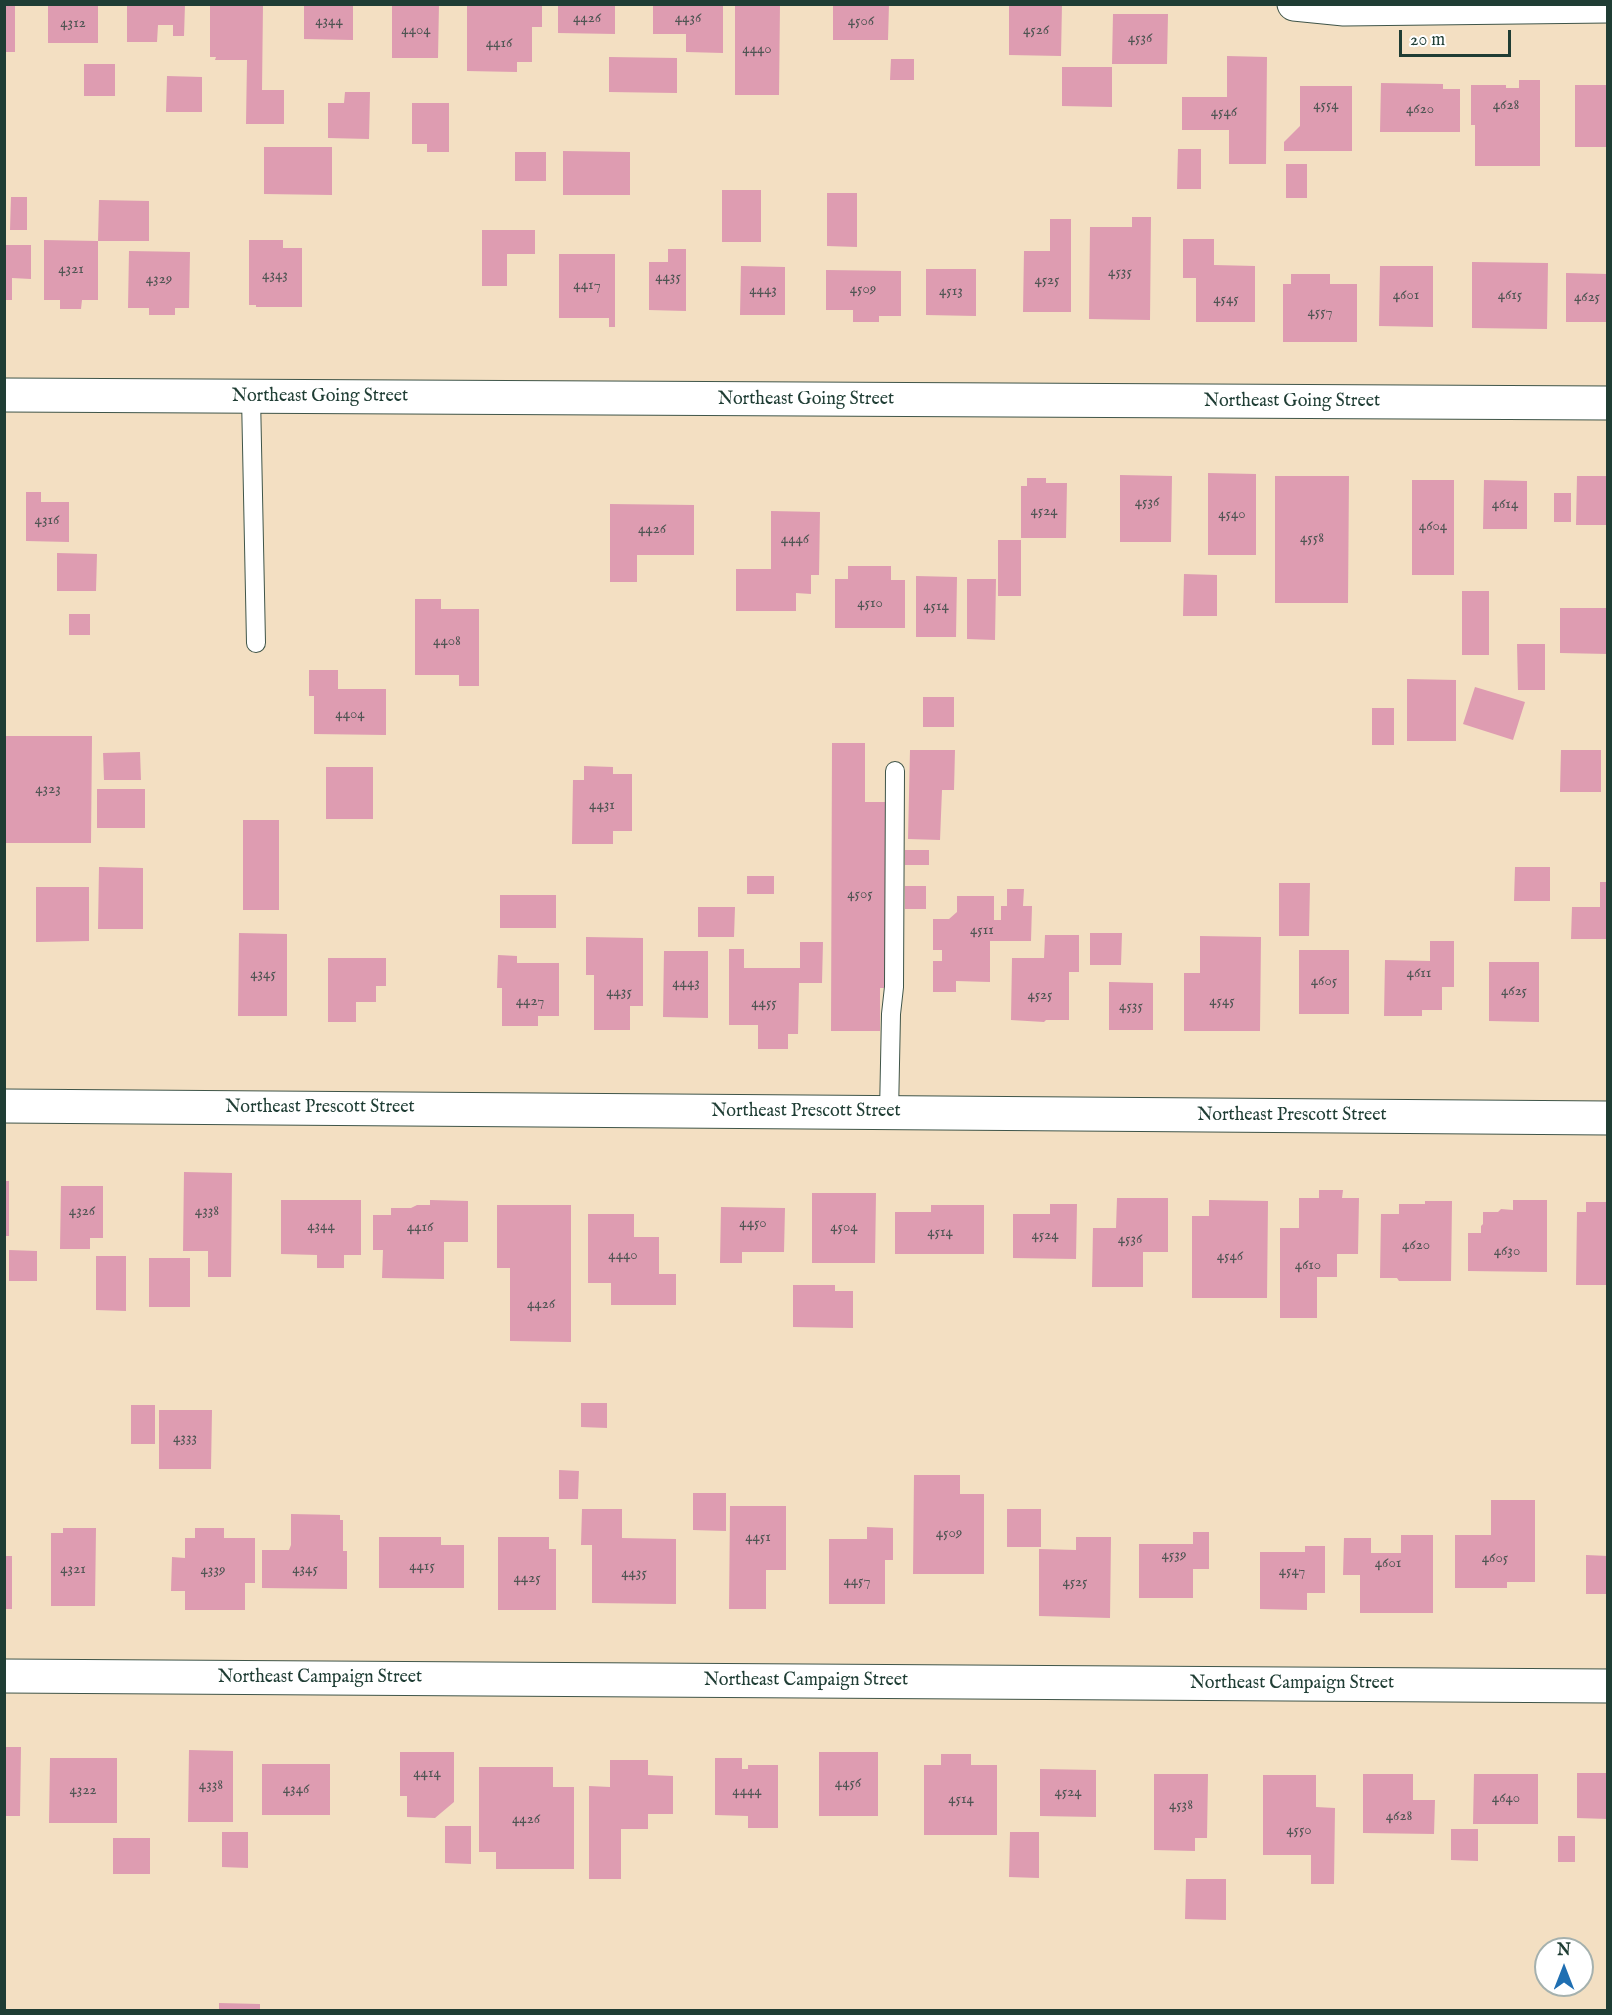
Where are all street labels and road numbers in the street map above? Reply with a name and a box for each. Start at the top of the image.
street label: Northeast Going Street [232,386,408,408]
street label: Northeast Going Street [718,389,894,411]
street label: Northeast Going Street [1204,391,1380,413]
street label: Northeast Prescott Street [225,1097,415,1119]
street label: Northeast Prescott Street [711,1101,901,1123]
street label: Northeast Prescott Street [1197,1105,1387,1127]
street label: Northeast Campaign Street [218,1667,422,1689]
street label: Northeast Campaign Street [704,1670,908,1692]
street label: Northeast Campaign Street [1190,1673,1394,1695]

